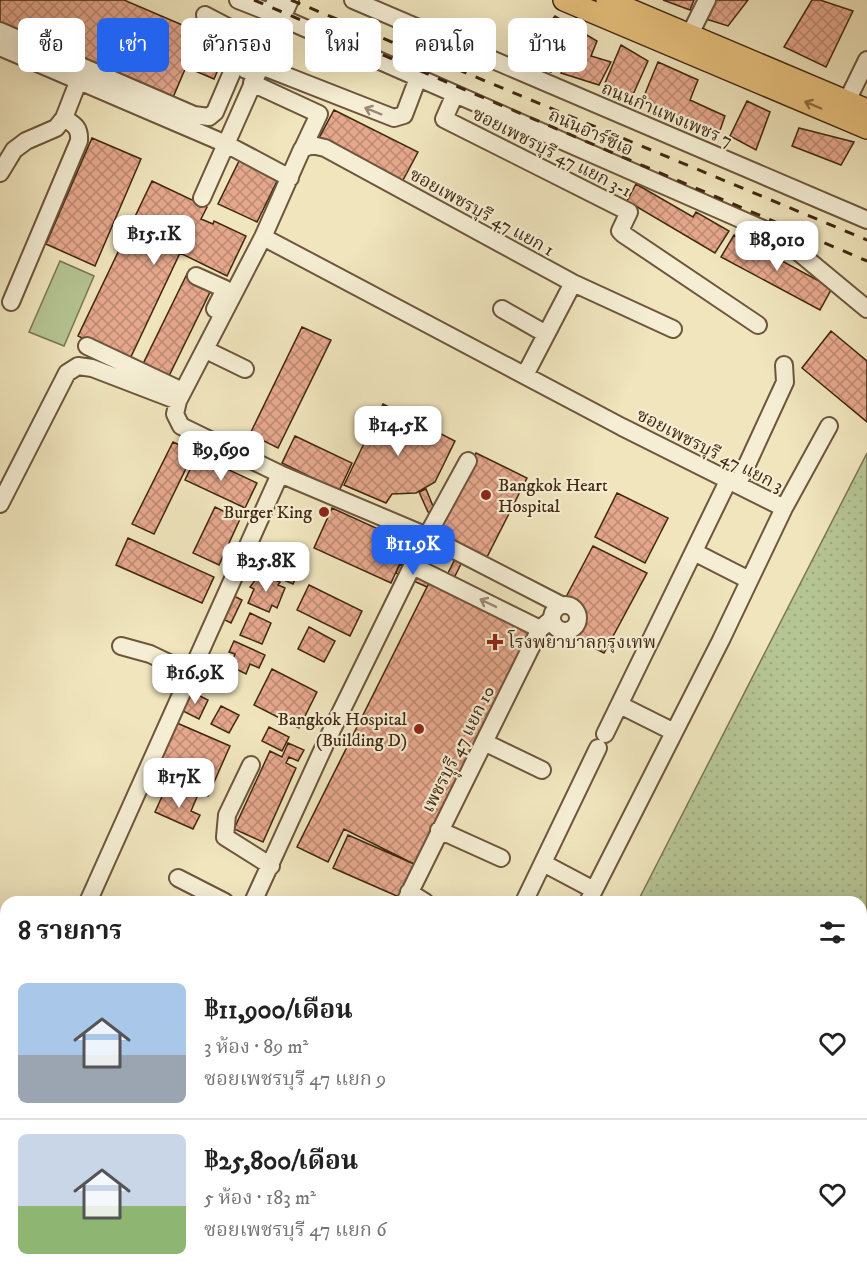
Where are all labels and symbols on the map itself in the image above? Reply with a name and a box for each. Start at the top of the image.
street label: ถนนกำแพงเพชร 7 [598,77,735,152]
one-way arrow [805,99,823,111]
street label: ซอยเพชรบุรี 47 แยก 3-1 [468,103,635,203]
street label: ถนนอาร์ซีเอ [545,104,637,161]
one-way arrow [364,105,382,116]
street label: ซอยเพชรบุรี 47 แยก 1 [405,164,558,262]
pin: ฿15.1K [105,215,203,266]
pin: ฿8,010 [728,221,826,272]
street label: ซอยเพชรบุรี 47 แยก 3 [632,404,787,497]
pin: ฿14.5K [349,406,447,457]
pin: ฿9,690 [172,431,270,482]
place label: Bangkok Heart Hospital [498,475,608,518]
marker: Bangkok Heart Hospital [479,488,493,502]
place label: Burger King [223,502,312,524]
marker: Burger King [317,505,331,519]
pin: ฿11.9K [364,525,462,576]
pin: ฿25.8K [217,542,315,593]
one-way arrow [479,597,497,609]
place label: โรงพยาบาลกรุงเทพ [507,629,656,654]
marker: โรงพยาบาลกรุงเทพ [486,633,504,651]
pin: ฿16.9K [146,654,244,705]
street label: เพชรบุุรี 47 แยก 10 [417,682,505,819]
place label: Bangkok Hospital (Building D) [278,709,408,752]
marker: Bangkok Hospital (Building D) [412,722,426,736]
pin: ฿17K [143,758,215,809]

